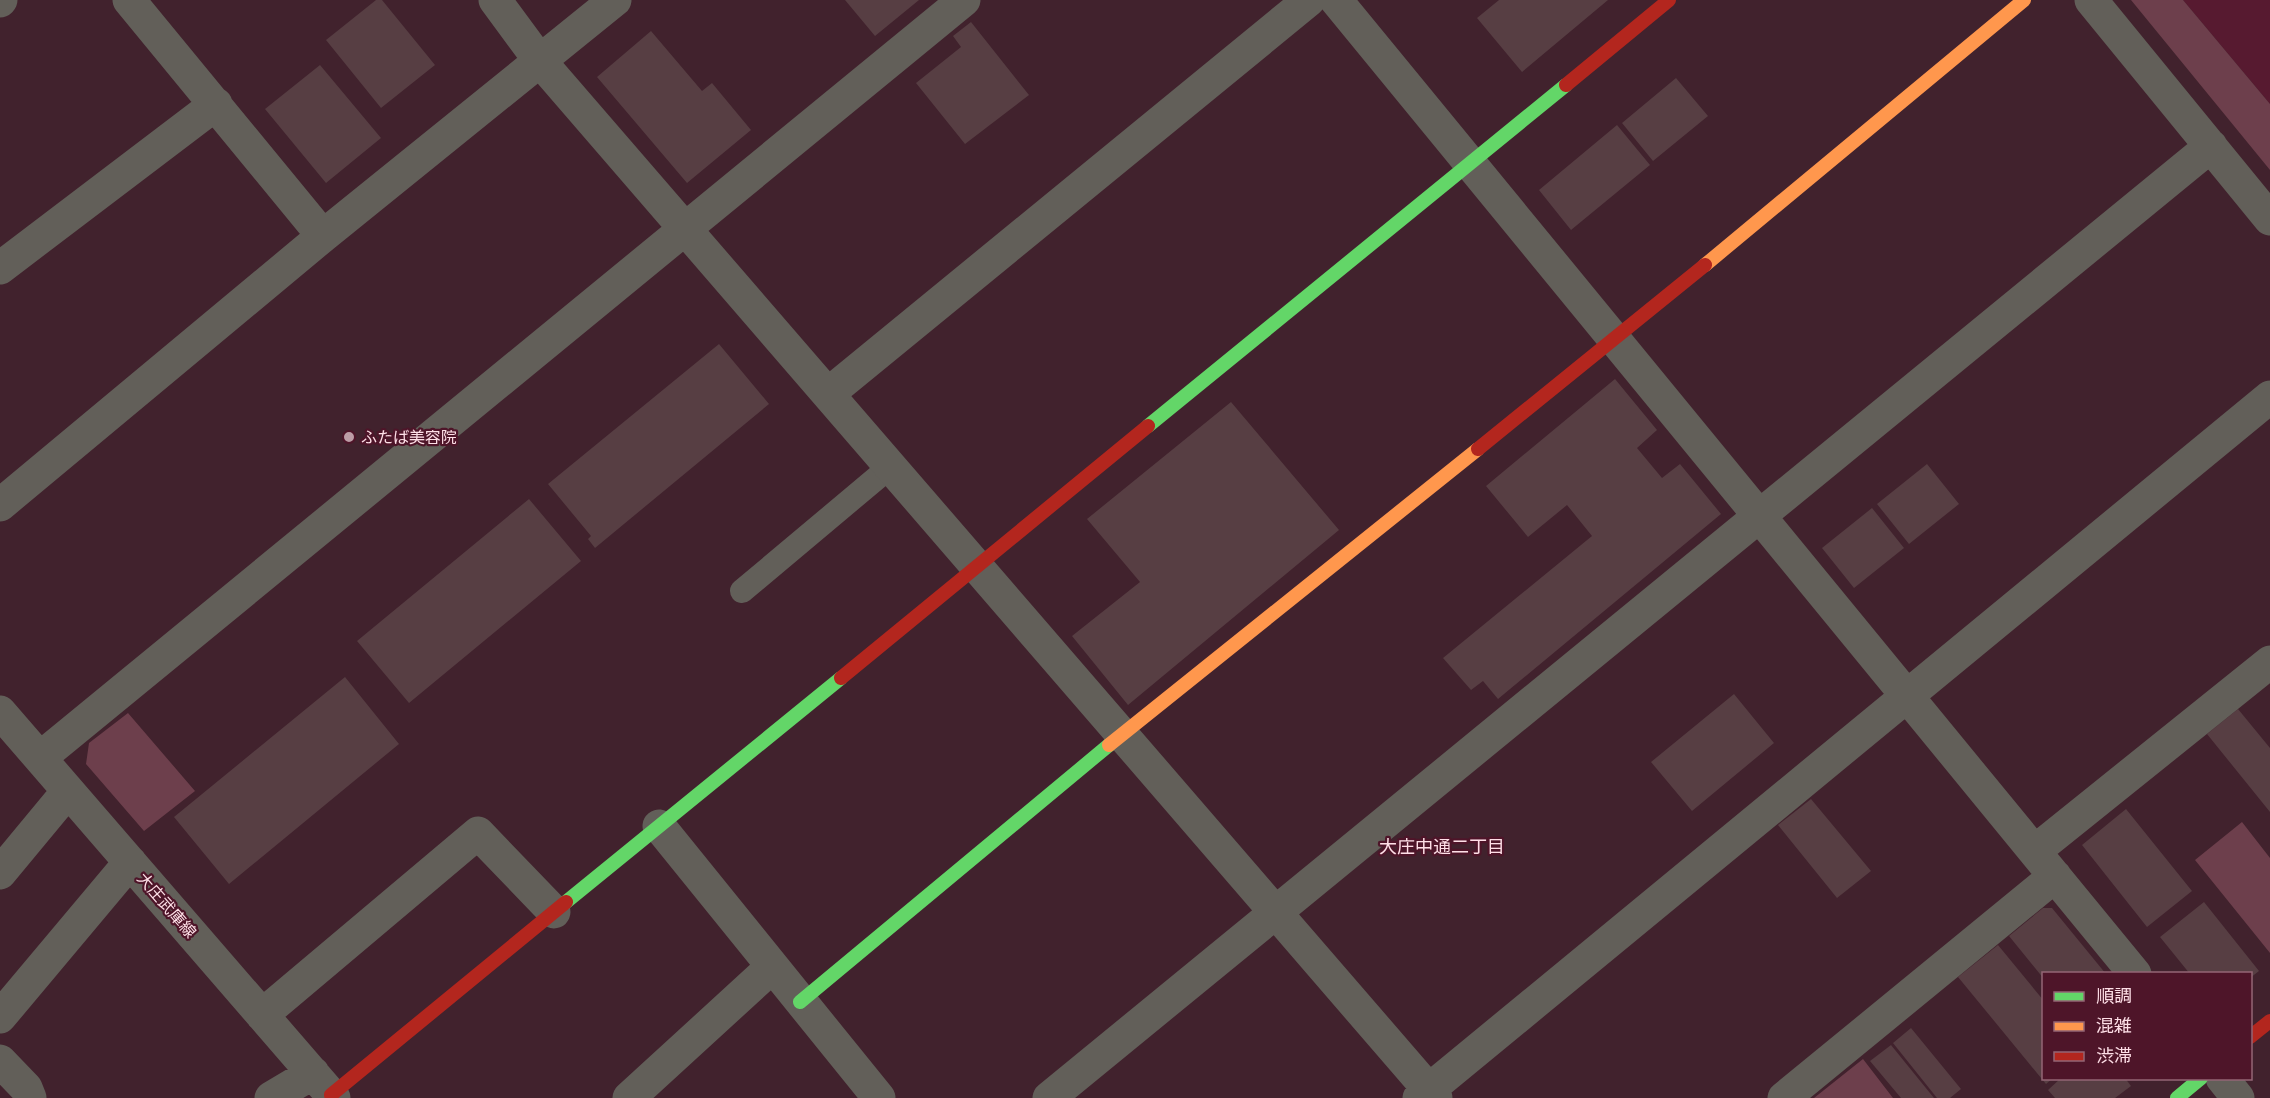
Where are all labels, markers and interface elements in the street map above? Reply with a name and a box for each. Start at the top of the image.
place label: ふたば美容院 [361,427,457,447]
marker: ふたば美容院 [342,430,356,444]
district label: 大庄中通二丁目 [1379,835,1505,858]
street label: 大庄武庫線 [133,868,201,942]
legend [2042,972,2252,1080]
text: 順調 [2096,984,2132,1007]
text: 混雑 [2096,1014,2132,1037]
text: 渋滞 [2096,1044,2132,1067]

